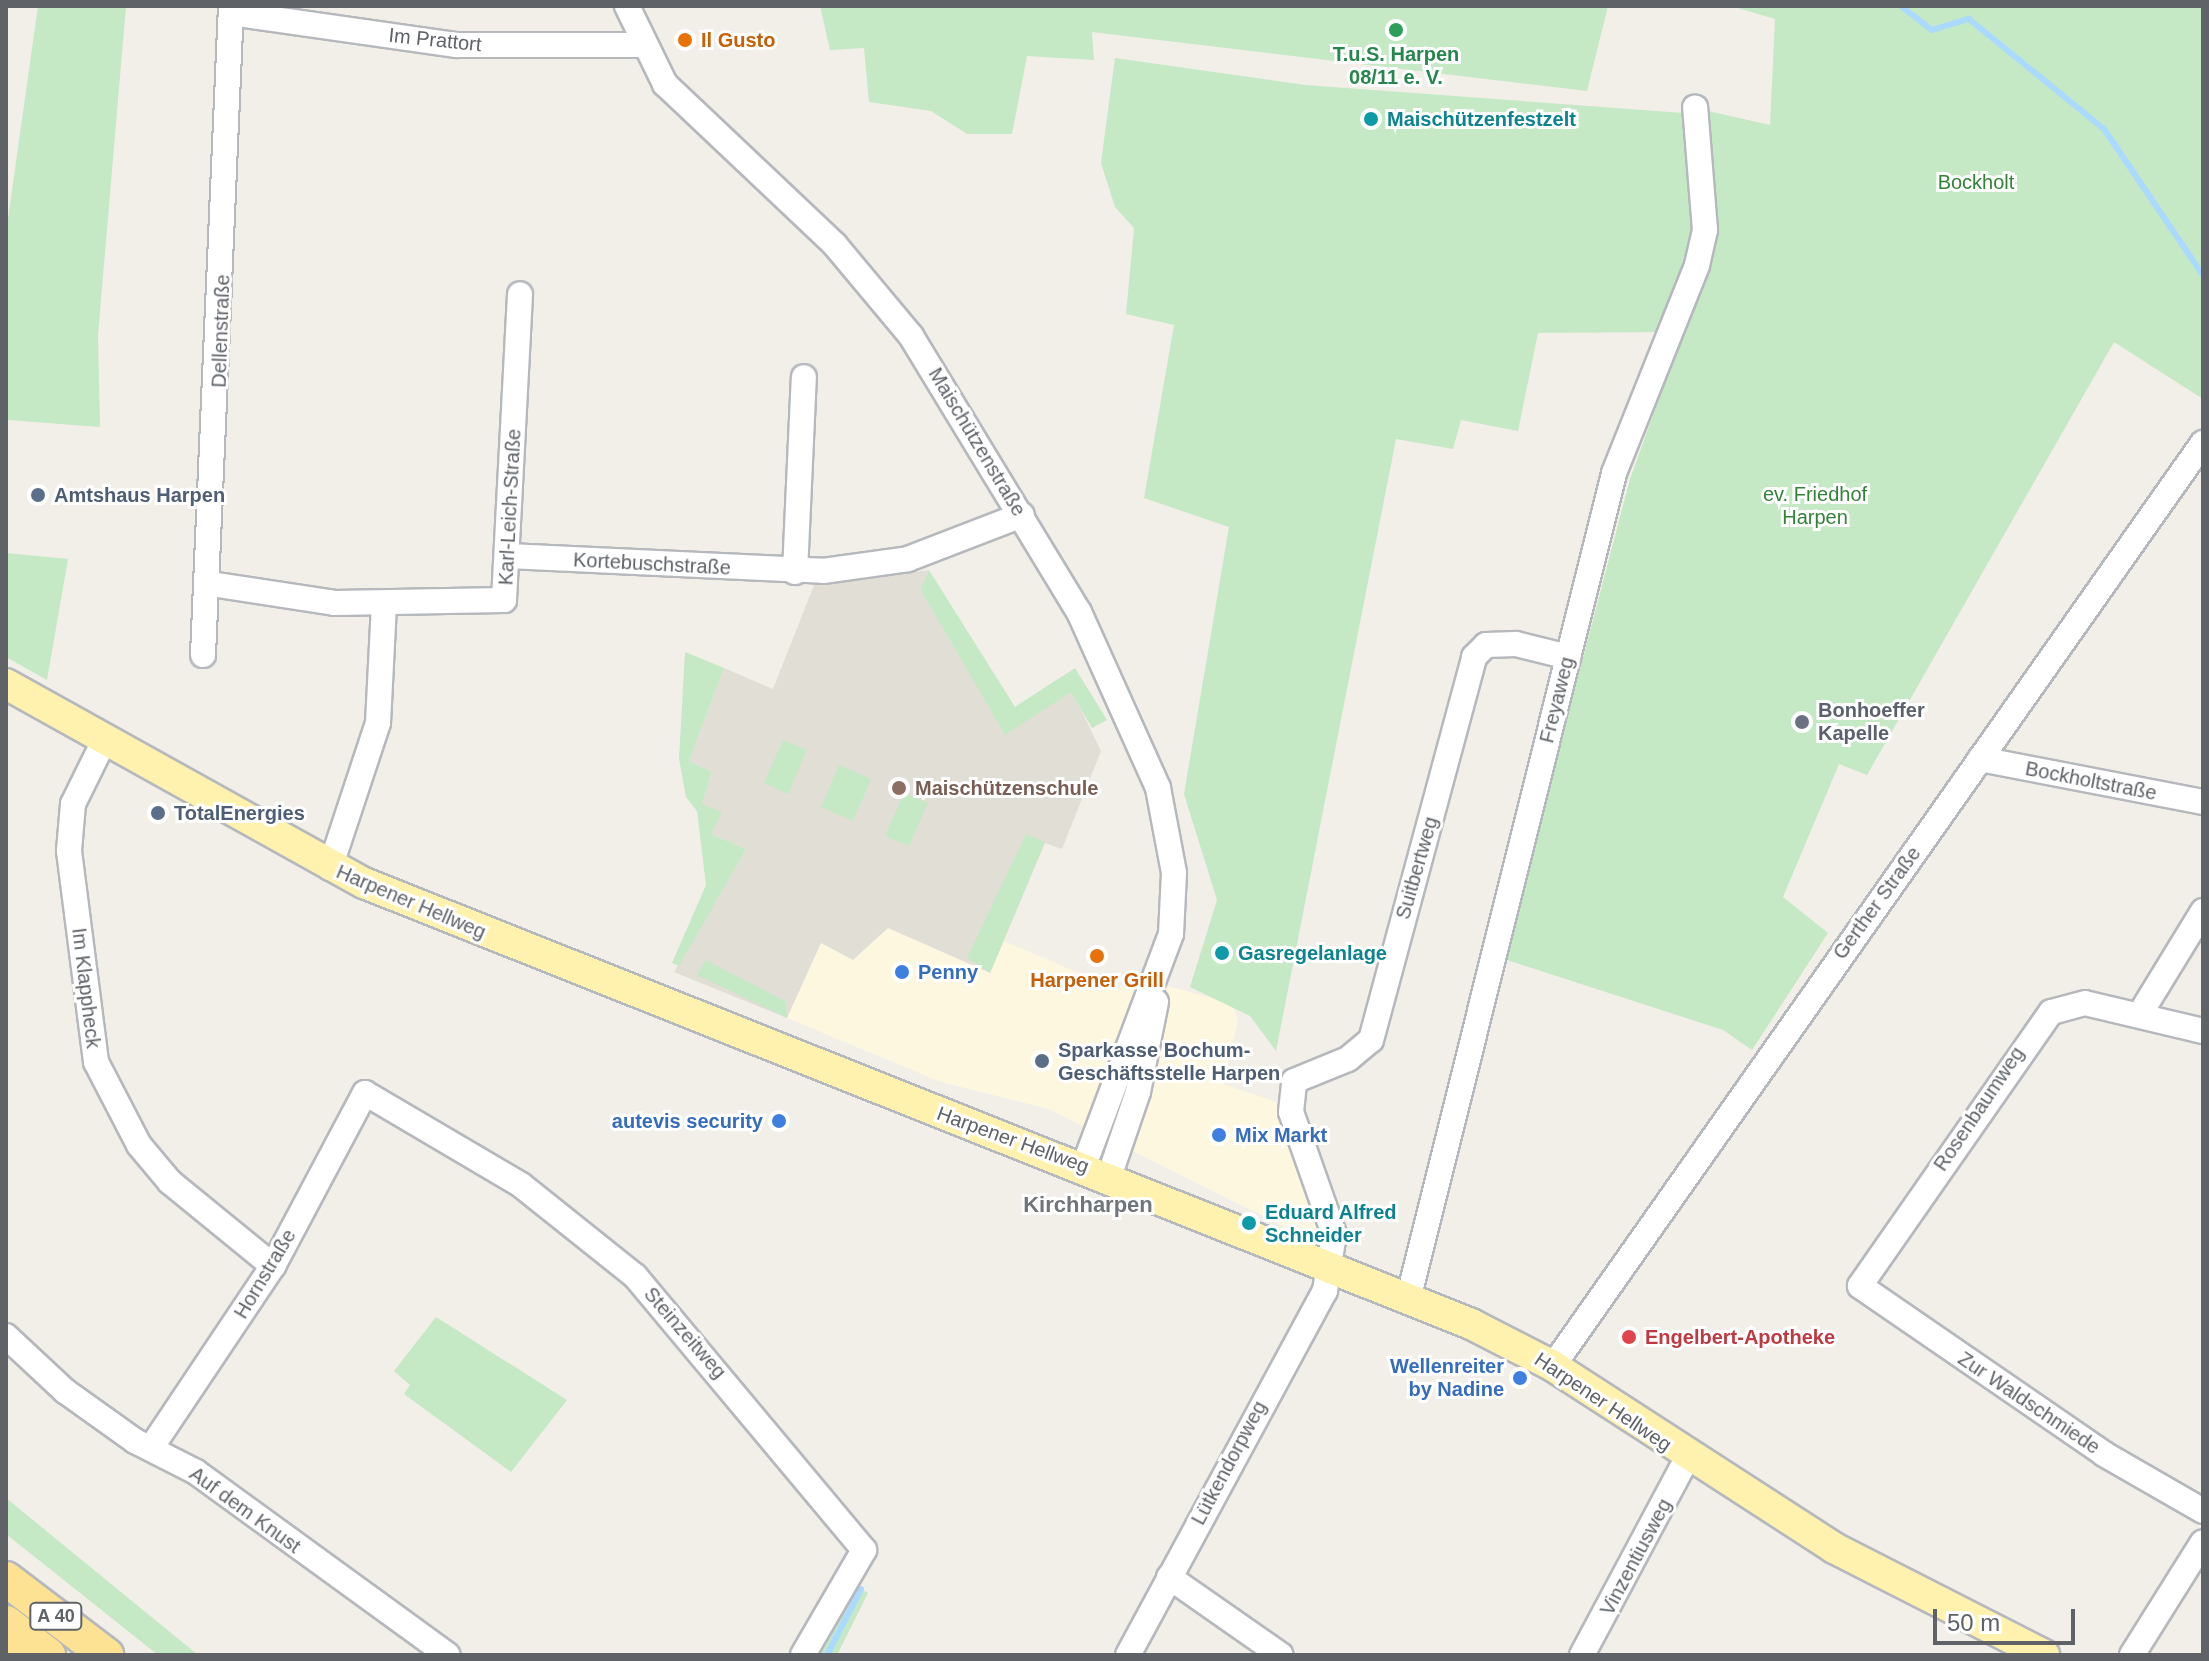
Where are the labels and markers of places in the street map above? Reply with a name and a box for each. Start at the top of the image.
marker: T.u.S. Harpen 08/11 e. V. [1387,21,1405,39]
place label: Il Gusto [701,28,775,52]
marker: Il Gusto [676,31,694,49]
place label: T.u.S. Harpen 08/11 e. V. [1333,42,1459,89]
place label: Maischützenfestzelt [1387,107,1576,131]
marker: Maischützenfestzelt [1362,110,1380,128]
place label: Amtshaus Harpen [54,483,225,507]
marker: Amtshaus Harpen [29,486,47,504]
place label: Bonhoeffer Kapelle [1818,698,1925,745]
marker: Bonhoeffer Kapelle [1793,713,1811,731]
place label: Maischützenschule [915,776,1098,800]
marker: Maischützenschule [890,779,908,797]
place label: TotalEnergies [174,801,305,825]
marker: TotalEnergies [149,804,167,822]
place label: Gasregelanlage [1238,941,1387,965]
marker: Gasregelanlage [1213,944,1231,962]
marker: Harpener Grill [1088,947,1106,965]
place label: Penny [918,960,978,984]
marker: Penny [893,963,911,981]
place label: Harpener Grill [1030,968,1164,992]
place label: Sparkasse Bochum- Geschäftsstelle Harpen [1058,1038,1280,1085]
marker: Sparkasse Bochum- Geschäftsstelle Harpen [1033,1052,1051,1070]
place label: autevis security [612,1109,763,1133]
marker: autevis security [770,1112,788,1130]
place label: Mix Markt [1235,1123,1327,1147]
marker: Mix Markt [1210,1126,1228,1144]
place label: Eduard Alfred Schneider [1265,1200,1397,1247]
marker: Eduard Alfred Schneider [1240,1214,1258,1232]
place label: Engelbert-Apotheke [1645,1325,1835,1349]
marker: Engelbert-Apotheke [1620,1328,1638,1346]
place label: Wellenreiter by Nadine [1390,1354,1504,1401]
marker: Wellenreiter by Nadine [1511,1369,1529,1387]

